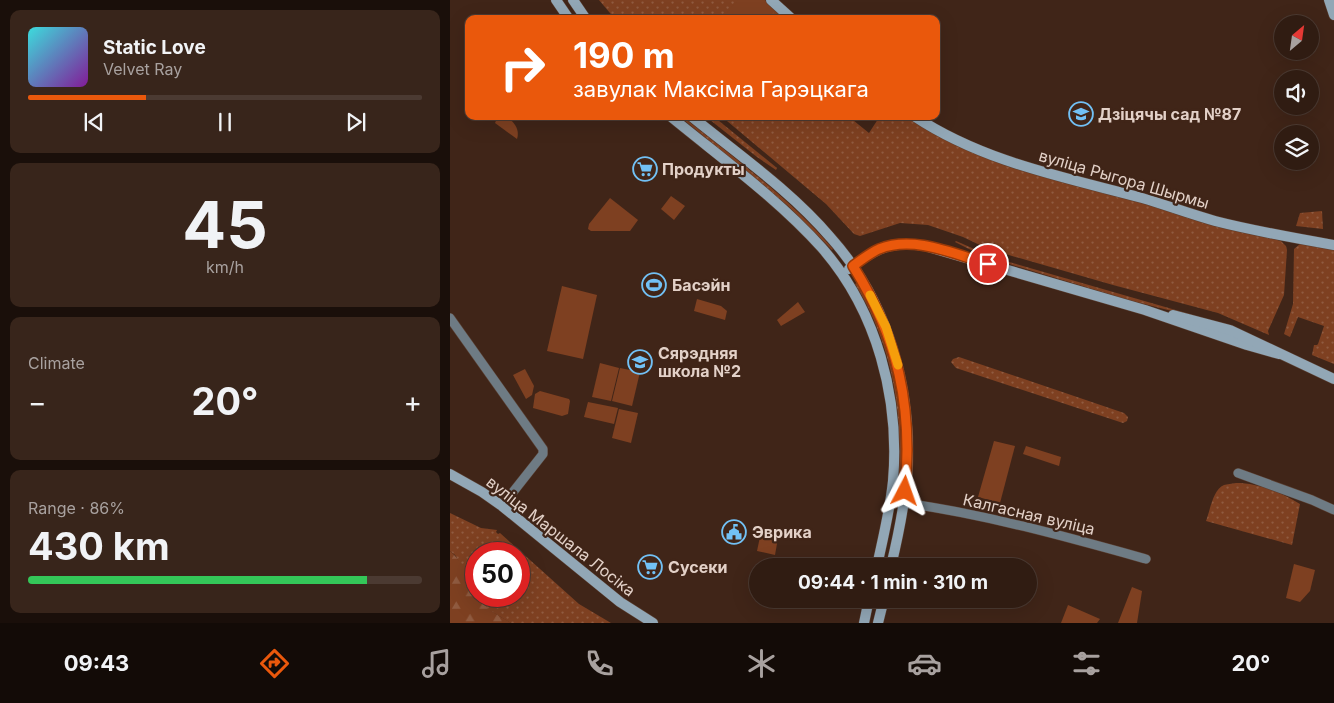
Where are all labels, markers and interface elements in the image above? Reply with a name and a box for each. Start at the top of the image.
north arrow [1274,15,1319,60]
map controls [1274,15,1319,170]
text: 190 m [573,34,675,76]
icon: right [490,35,555,100]
text: Static Love [103,36,206,59]
text: Velvet Ray [103,59,182,79]
button: sound [1274,70,1319,115]
text: завулак Максіма Гарэцкага [573,76,869,102]
school or university icon: Дзіцячы сад №87 [1068,101,1094,127]
place label: Дзіцячы сад №87 [1098,104,1241,124]
icon: previous [80,108,108,136]
icon: pause [211,108,239,136]
icon: next [342,108,370,136]
button: layers [1274,125,1319,170]
street label: вуліца Рыгора Шырмы [1037,145,1211,213]
supermarket icon: Продукты [632,156,658,182]
place label: Продукты [662,159,745,179]
text: 45 [182,185,268,264]
pin [967,243,1009,285]
icon: arrive [974,250,1002,278]
text: km/h [206,257,244,277]
sports icon: Басэйн [641,272,667,298]
place label: Басэйн [672,275,730,295]
place label: Сярэдняя школа №2 [658,343,741,381]
school or university icon: Сярэдняя школа №2 [627,349,653,375]
text: Climate [28,353,85,373]
text: 20° [191,378,259,424]
text: − [28,385,47,419]
text: + [403,385,422,419]
position arrow [878,464,930,516]
street label: вуліца Маршала Лосіка [482,472,640,600]
street label: Калгасная вуліца [961,489,1097,539]
text: Range · 86% [28,498,125,518]
public building icon: Эврика [721,519,747,545]
place label: Эврика [752,522,812,542]
text: 430 km [28,523,170,569]
speed limit sign: 50 [465,542,530,607]
supermarket icon: Сусеки [637,554,663,580]
place label: Сусеки [668,557,728,577]
text: 09:44 · 1 min · 310 m [798,571,988,594]
icon: directions [257,646,292,681]
icon: music [419,646,454,681]
icon: phone [582,646,617,681]
icon: climate [744,646,779,681]
icon: car [907,646,942,681]
icon: filters [1069,646,1104,681]
text: 09:43 [64,650,129,676]
text: 20° [1231,650,1270,676]

